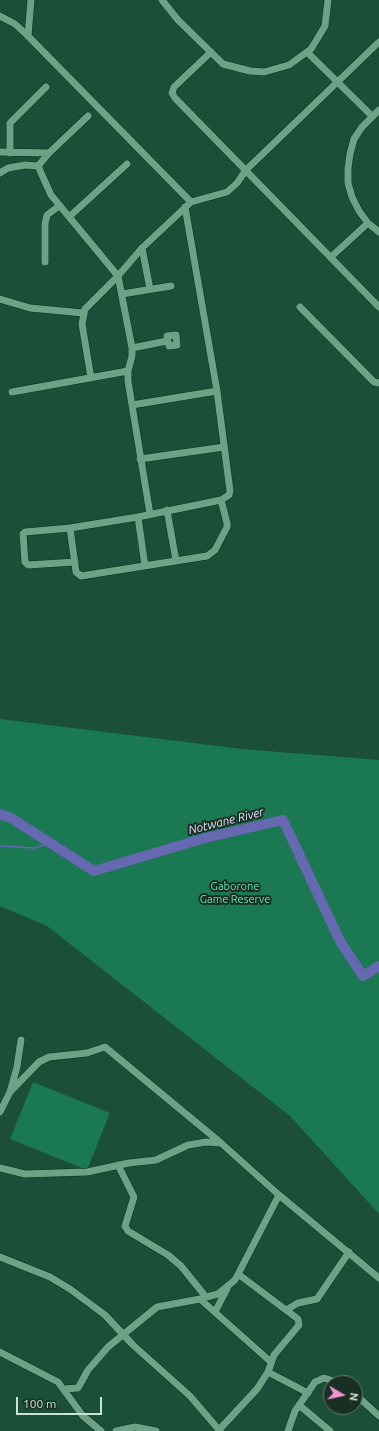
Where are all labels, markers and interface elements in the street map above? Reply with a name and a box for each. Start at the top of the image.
water label: Notwane River [187,805,265,837]
park label: Gaborone Game Reserve [200,879,270,905]
north arrow [323,1375,363,1415]
scale bar [18,1389,104,1415]
text: N [347,1392,360,1402]
text: 100 m [23,1397,56,1410]

